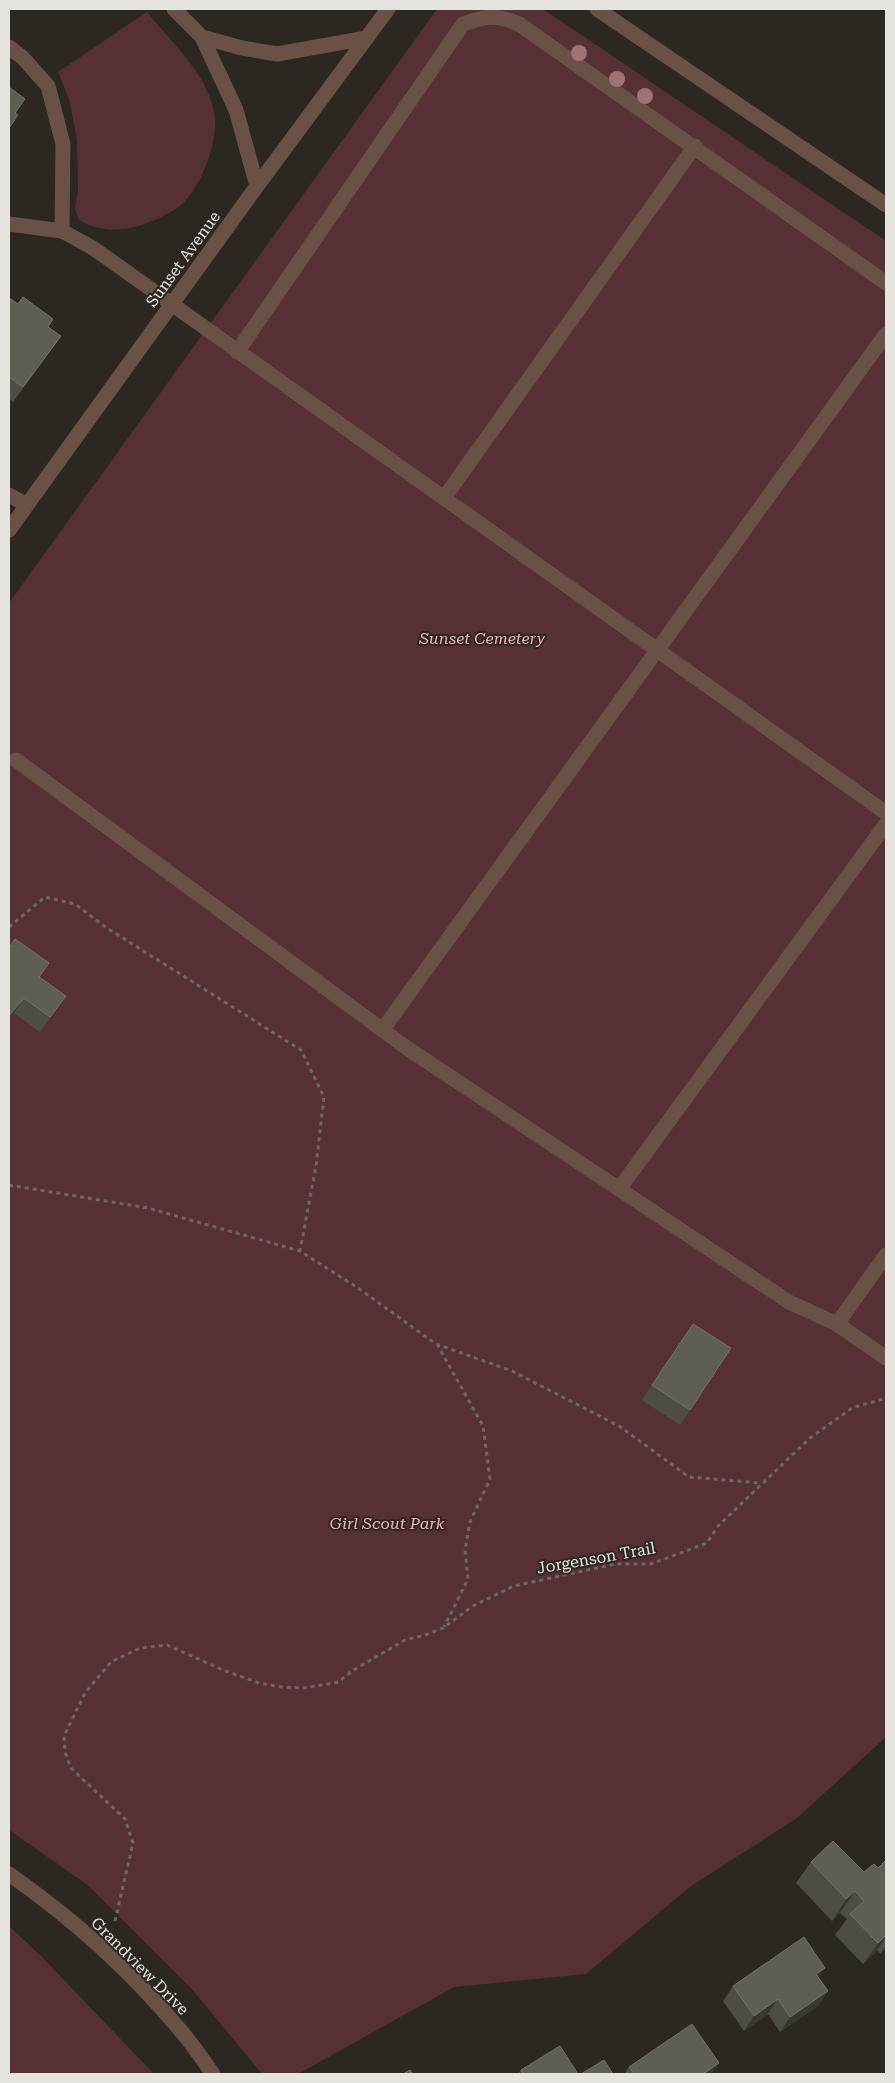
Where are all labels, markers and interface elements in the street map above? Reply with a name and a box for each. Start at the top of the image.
street label: Sunset Avenue [142,207,224,311]
park label: Sunset Cemetery [418,629,546,648]
park label: Girl Scout Park [330,1514,445,1533]
street label: Jorgenson Trail [535,1538,657,1578]
street label: Grandview Drive [87,1913,193,2019]

